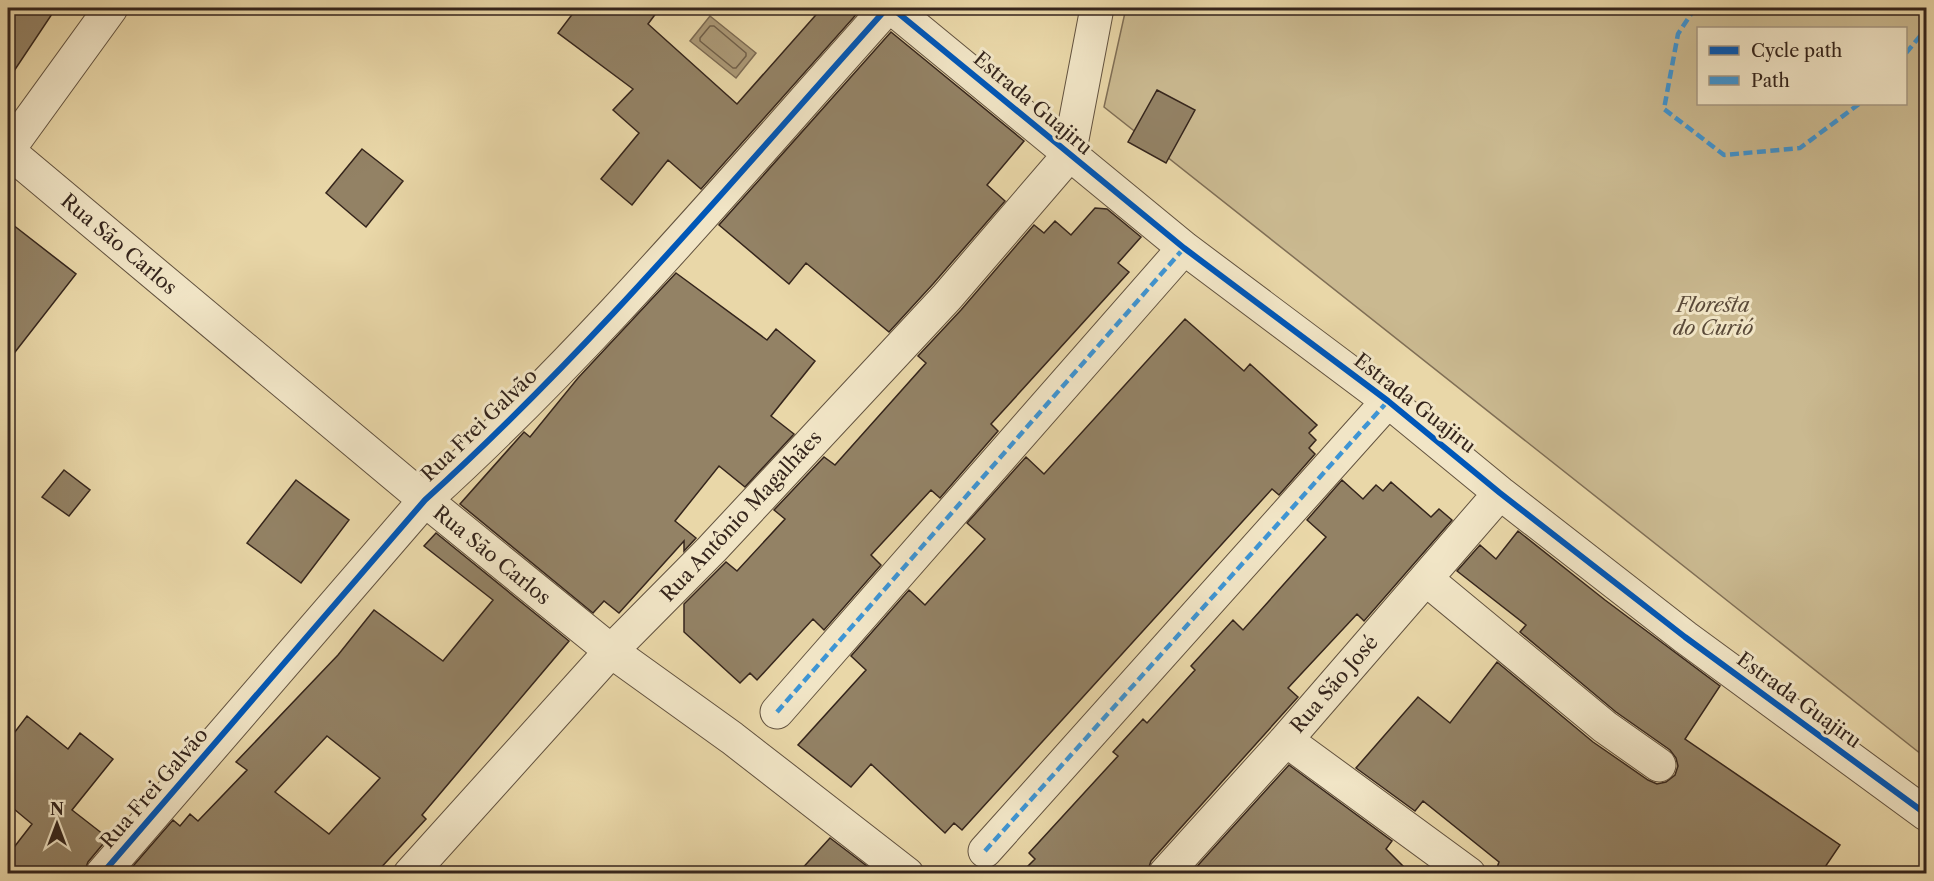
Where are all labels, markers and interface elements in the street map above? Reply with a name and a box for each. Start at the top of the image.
legend [1697,27,1907,105]
text: Cycle path [1751,40,1842,62]
street label: Estrada Guajiru [969,46,1097,160]
text: Path [1751,70,1790,92]
street label: Rua São Carlos [56,189,182,299]
park label: Floresta do Curió [1673,293,1754,340]
street label: Estrada Guajiru [1349,348,1481,458]
street label: Rua Frei Galvão [416,364,542,486]
street label: Rua Antônio Magalhães [655,425,827,607]
street label: Rua São Carlos [429,500,555,610]
street label: Rua São José [1285,630,1383,738]
street label: Estrada Guajiru [1732,647,1866,753]
street label: Rua Frei Galvão [95,723,213,853]
north arrow [27,794,87,854]
text: N [50,799,64,819]

